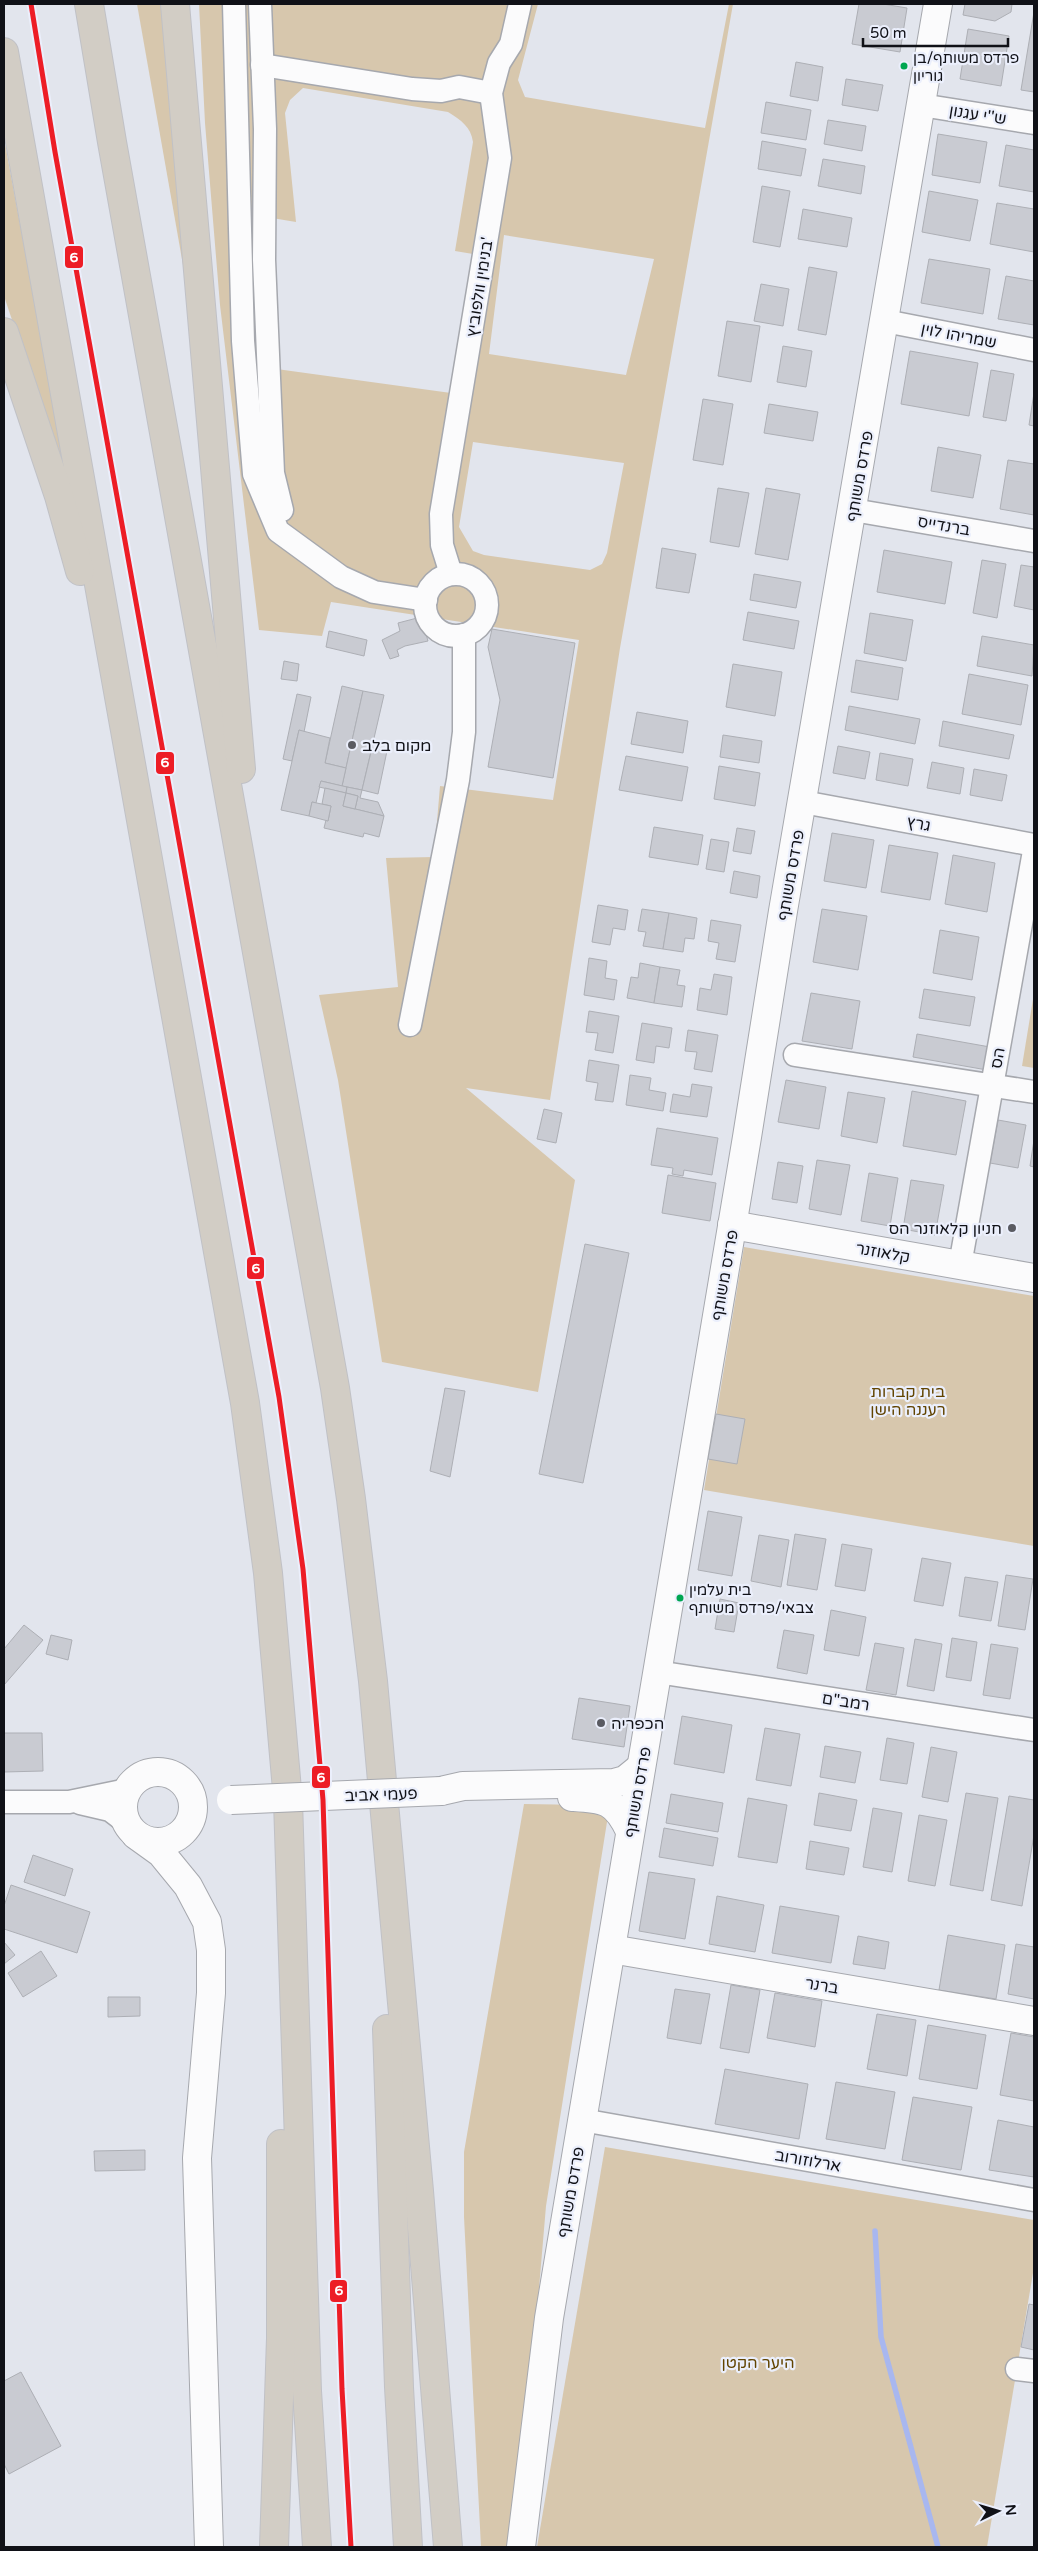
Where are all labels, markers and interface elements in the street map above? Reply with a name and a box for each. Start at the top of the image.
scale bar [863,15,1008,47]
text: 50 m [870,24,907,42]
place label: פרדס משותף/בן גוריון [913,49,1019,85]
marker: פרדס משותף/בן גוריון [899,61,909,71]
street label: ש''י עגנון [948,101,1008,129]
street label: בנימין וולפוביץ' [462,236,498,339]
line badge: 6 [64,245,84,269]
text: 6 [70,249,79,266]
street label: שמריהו לוין [919,319,998,353]
street label: פרדס משותף [842,429,878,523]
street label: ברנדייס [916,512,972,540]
place label: מקום בלב [362,736,431,756]
marker: מקום בלב [346,739,358,751]
line badge: 6 [155,751,175,775]
text: 6 [161,754,170,771]
street label: גרץ [905,812,932,836]
street label: פרדס משותף [773,828,809,922]
street label: הס [986,1046,1010,1070]
place label: חניון קלאוזנר הס [888,1219,1002,1239]
marker: חניון קלאוזנר הס [1006,1222,1018,1234]
street label: פרדס משותף [707,1228,743,1322]
street label: קלאוזנר [854,1238,912,1268]
line badge: 6 [246,1256,265,1280]
text: 6 [252,1260,261,1277]
park label: בית קברות רעננה הישן [870,1382,946,1420]
place label: בית עלמין צבאי/פרדס משותף [689,1581,814,1617]
marker: בית עלמין צבאי/פרדס משותף [675,1593,685,1603]
street label: רמב"ם [821,1688,871,1716]
place label: הכפריה [611,1714,664,1734]
marker: הכפריה [595,1717,607,1729]
street label: פרדס משותף [620,1745,656,1839]
line badge: 6 [311,1765,331,1789]
text: 6 [317,1769,326,1786]
street label: פעמי אביב [344,1784,418,1806]
street label: ברנר [803,1973,840,1999]
street label: פרדס משותף [553,2145,589,2239]
street label: ארלוזורוב [773,2145,843,2177]
line badge: 6 [329,2279,348,2303]
text: 6 [335,2282,344,2299]
park label: היער הקטן [721,2353,795,2373]
north arrow [973,2486,1023,2536]
text: N [1001,2504,1019,2516]

